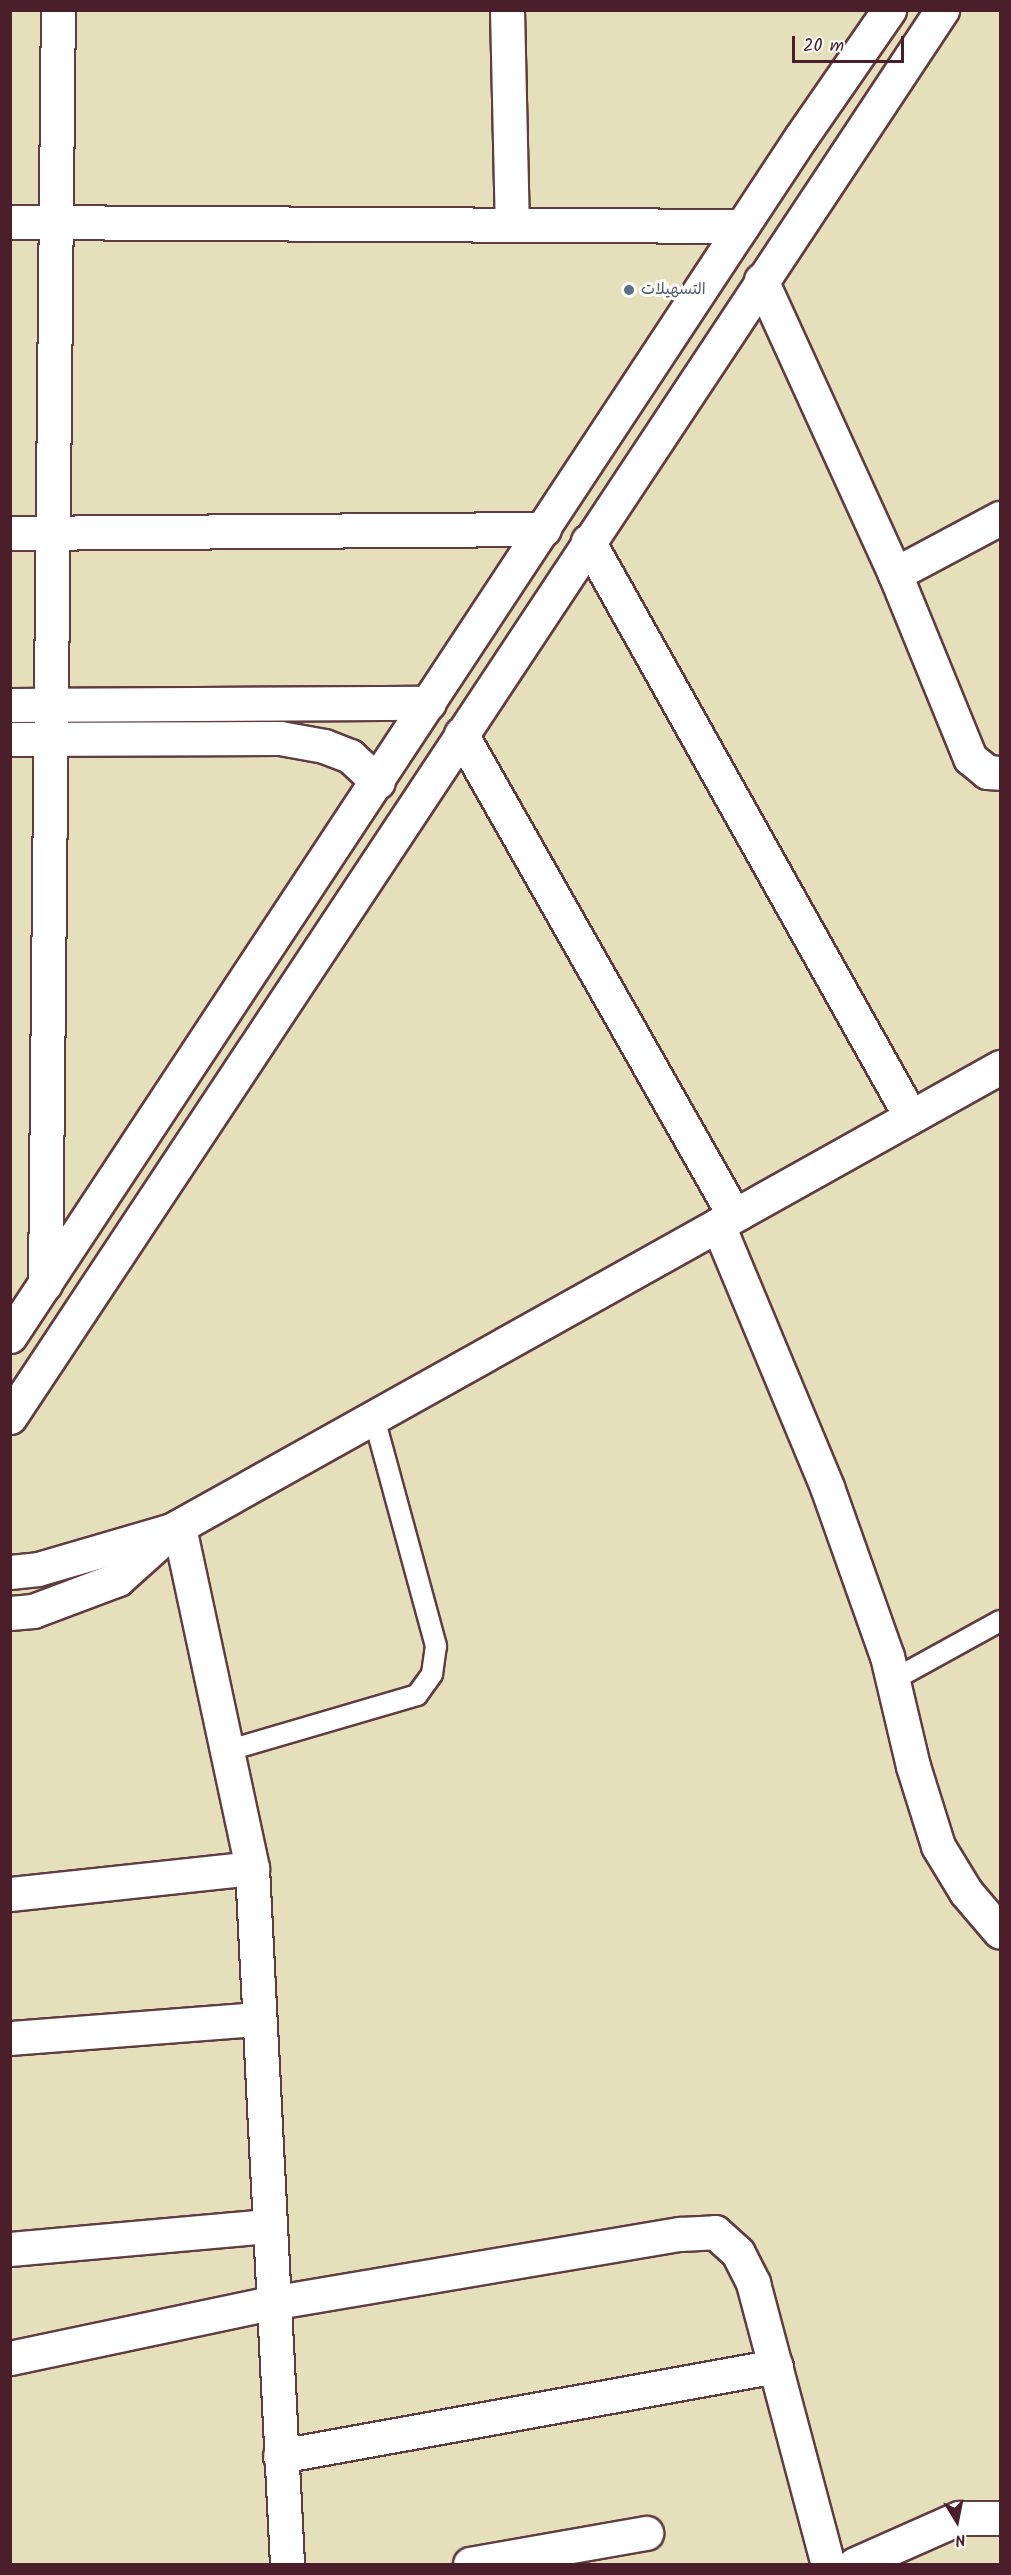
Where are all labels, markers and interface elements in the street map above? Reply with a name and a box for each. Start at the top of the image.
scale bar [795,24,908,62]
text: 20 m [803,32,844,61]
place label: التسهيلات [641,280,706,300]
marker: التسهيلات [622,283,636,297]
north arrow [927,2491,987,2551]
text: N [953,2526,967,2552]

